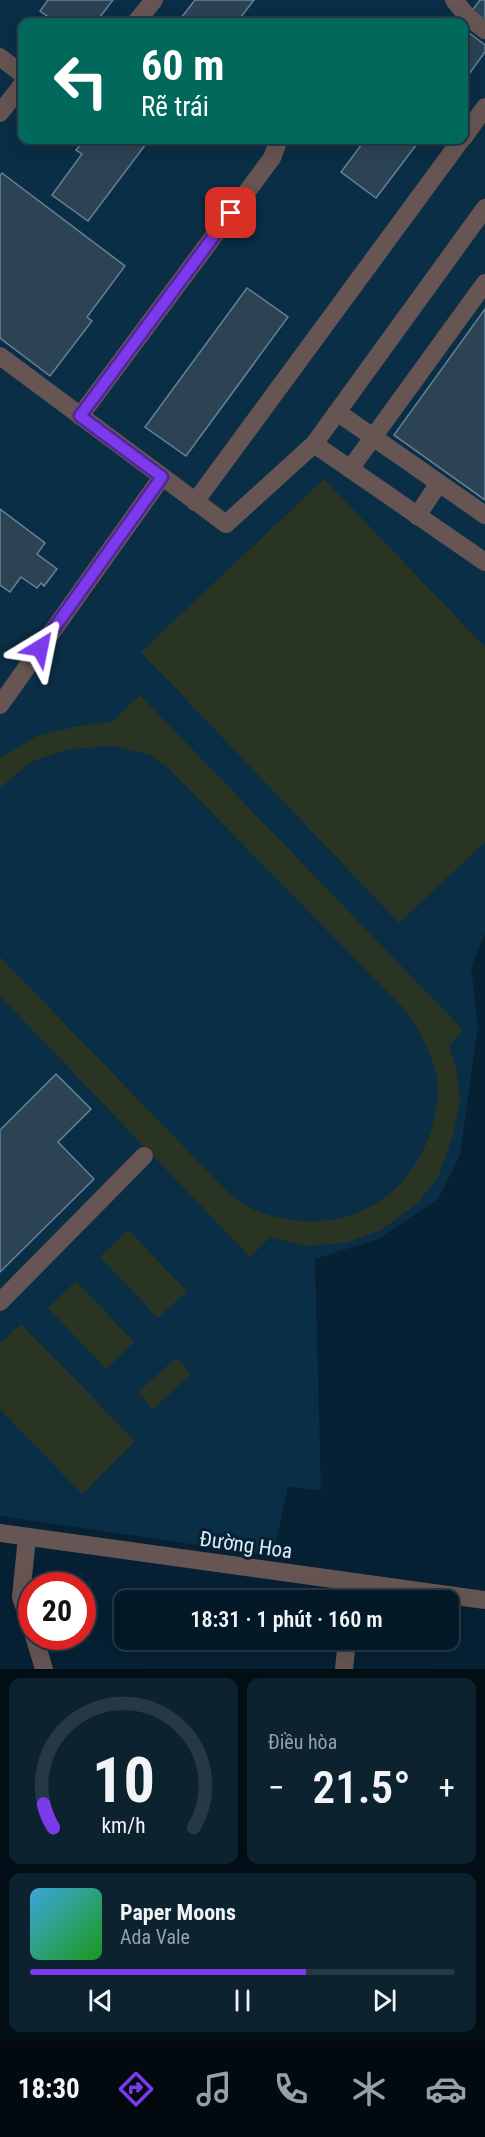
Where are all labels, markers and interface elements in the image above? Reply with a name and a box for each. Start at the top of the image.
text: 60 m [141,41,224,90]
icon: left [42,42,120,120]
text: Rẽ trái [141,91,209,123]
pin [205,187,256,238]
icon: arrive [214,196,247,229]
position arrow [8,616,72,680]
street label: Đường Hoa [198,1527,294,1563]
speed limit sign: 20 [18,1572,96,1650]
text: 18:31 · 1 phút · 160 m [190,1607,383,1632]
text: Điều hòa [268,1730,337,1754]
text: 10 [92,1744,155,1817]
text: 21.5° [313,1761,411,1814]
text: − [268,1768,285,1807]
text: + [439,1768,455,1807]
text: km/h [101,1813,146,1838]
text: Paper Moons [120,1900,236,1925]
text: Ada Vale [120,1925,190,1949]
icon: previous [84,1984,117,2017]
icon: pause [226,1984,259,2017]
icon: next [368,1984,401,2017]
icon: directions [115,2068,157,2110]
icon: music [193,2068,235,2110]
icon: phone [270,2068,312,2110]
icon: climate [348,2068,390,2110]
icon: car [425,2068,467,2110]
text: 18:30 [18,2073,80,2105]

